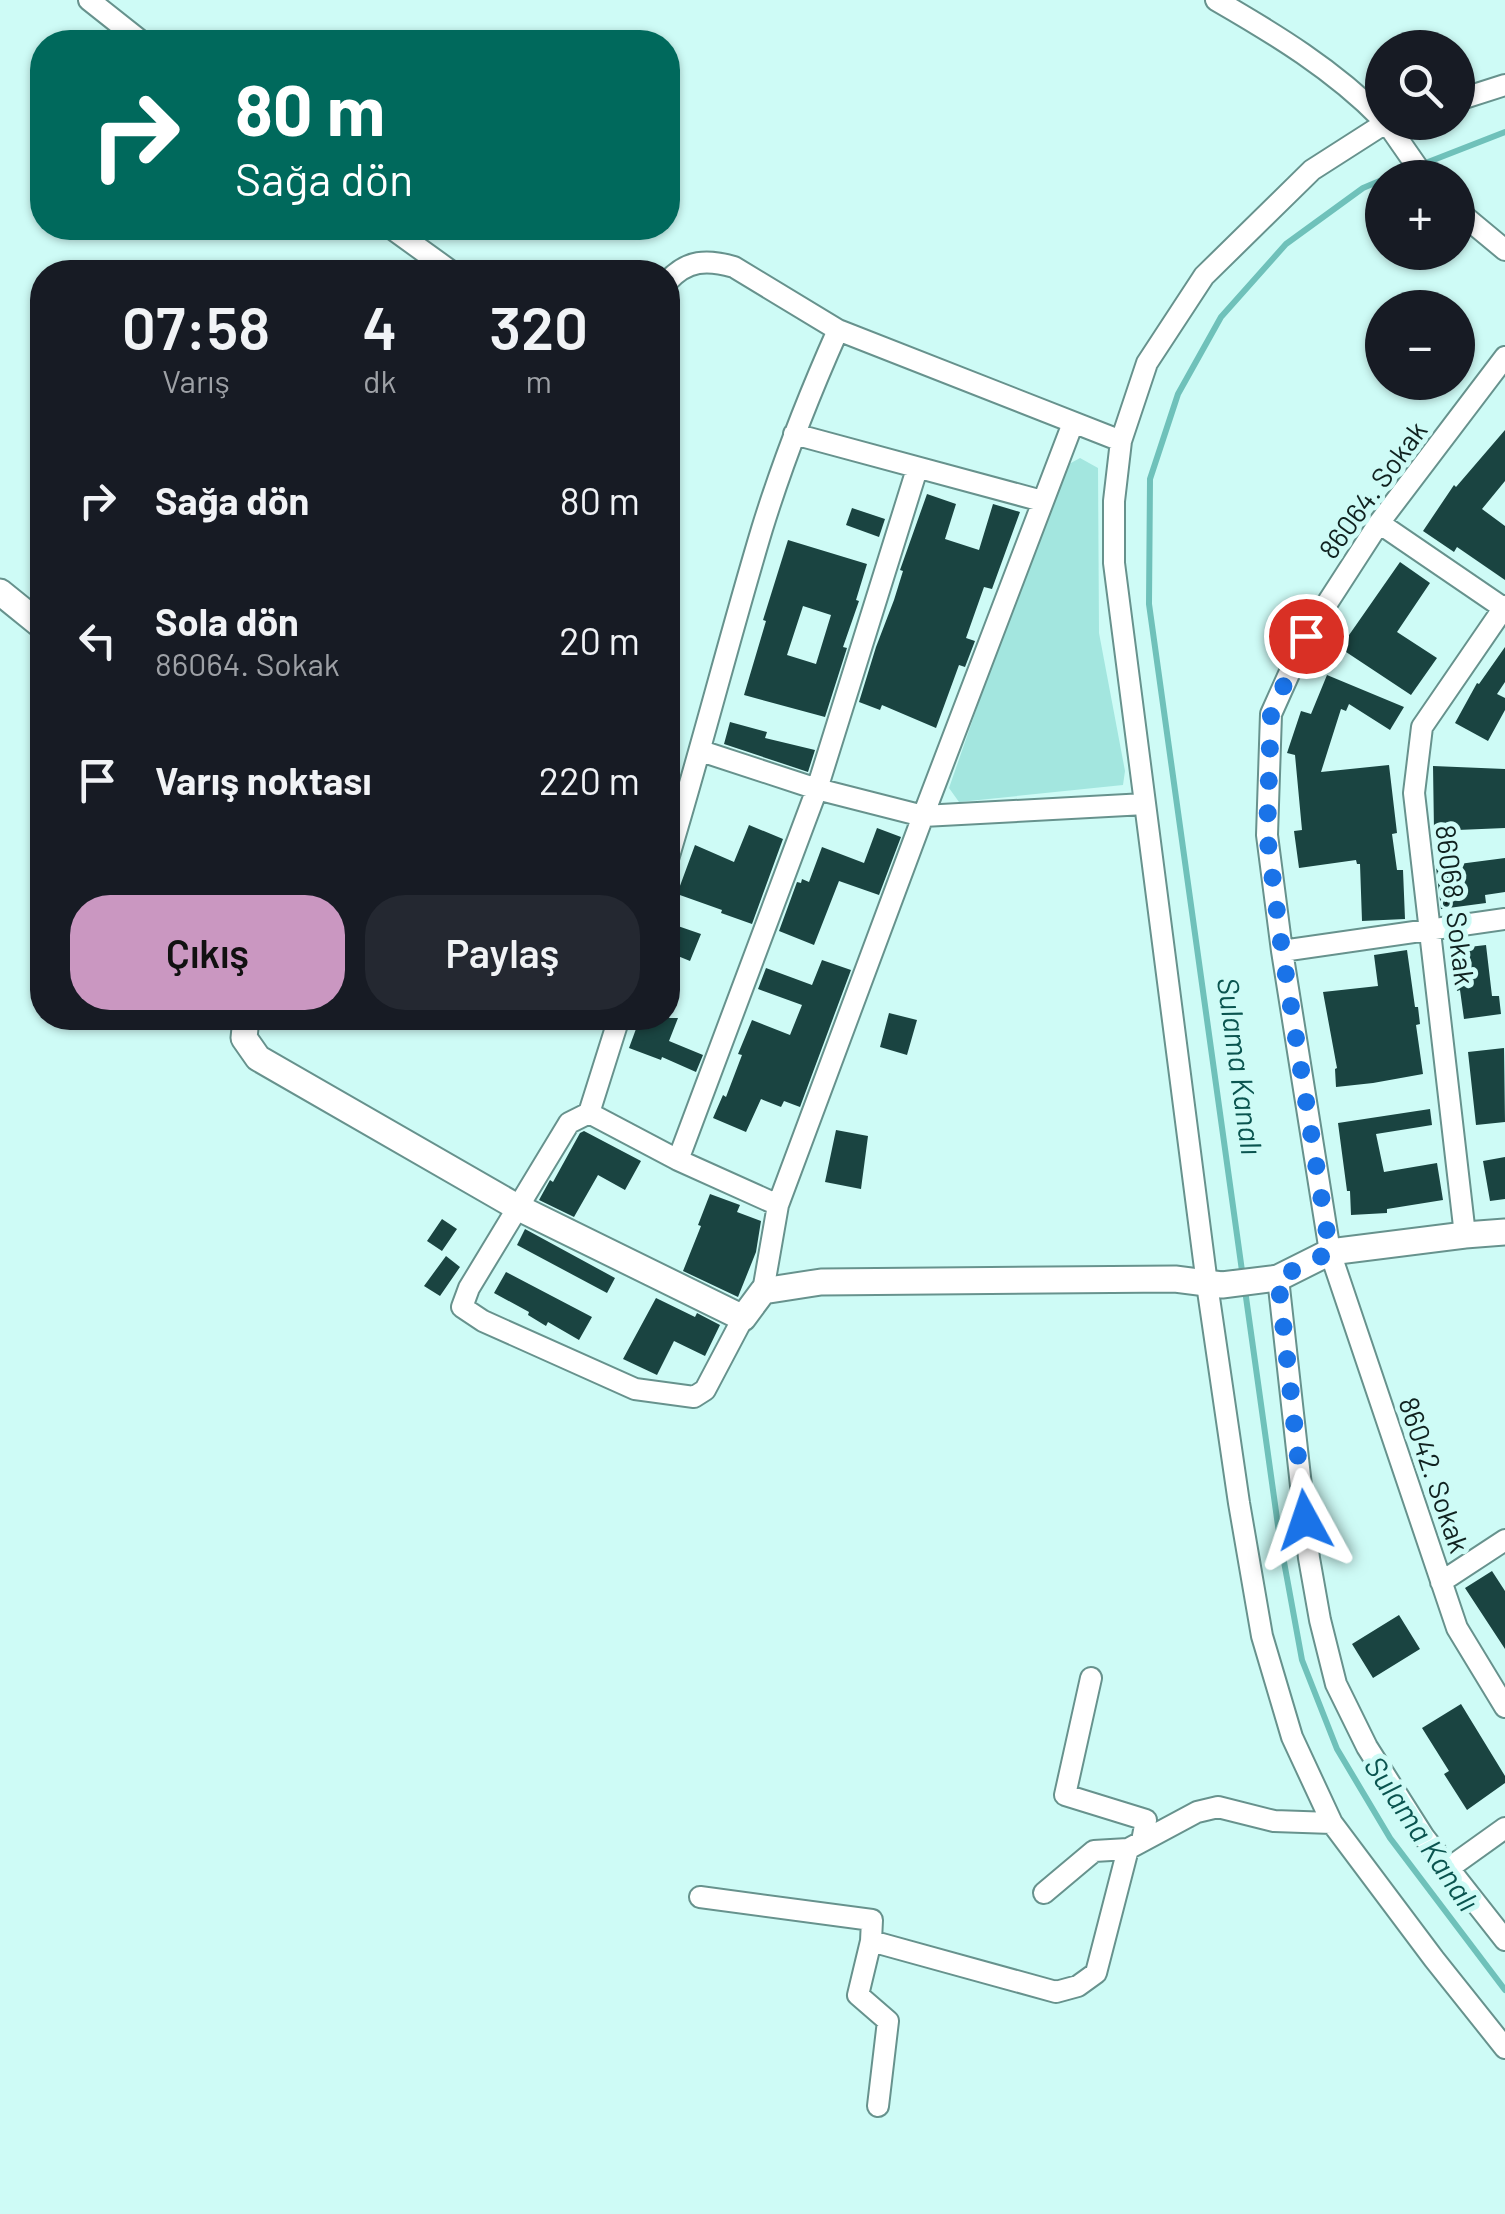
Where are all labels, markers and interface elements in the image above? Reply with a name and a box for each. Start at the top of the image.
map controls [1365,30,1475,400]
button: search [1365,30,1475,140]
text: 80 m [235,66,385,150]
icon: right [70,70,200,200]
text: Sağa dön [235,151,413,205]
button: + [1365,160,1475,270]
text: 07:58 [122,290,270,362]
text: 4 [362,290,397,362]
text: 320 [489,290,588,362]
button: − [1365,290,1475,400]
text: Varış [162,361,230,399]
text: dk [363,361,396,399]
text: m [525,361,552,399]
street label: 86064. Sokak [1311,414,1433,565]
icon: right [70,473,125,528]
text: Sağa dön [155,477,309,523]
text: 80 m [560,477,640,523]
pin [1264,594,1349,679]
text: Sola dön [155,598,299,644]
icon: arrive [1279,609,1334,664]
icon: left [70,613,125,668]
text: 20 m [559,617,640,663]
text: 86064. Sokak [155,644,340,682]
icon: arrive [70,753,125,808]
text: Varış noktası [155,757,371,803]
text: 220 m [539,757,640,803]
street label: 86068. Sokak [1429,823,1483,987]
button: Çıkış [70,895,345,1010]
button: Paylaş [365,895,640,1010]
water label: Sulama Kanalı [1211,975,1271,1157]
street label: 86042. Sokak [1392,1392,1477,1557]
position arrow [1253,1468,1357,1572]
water label: Sulama Kanalı [1358,1749,1488,1917]

